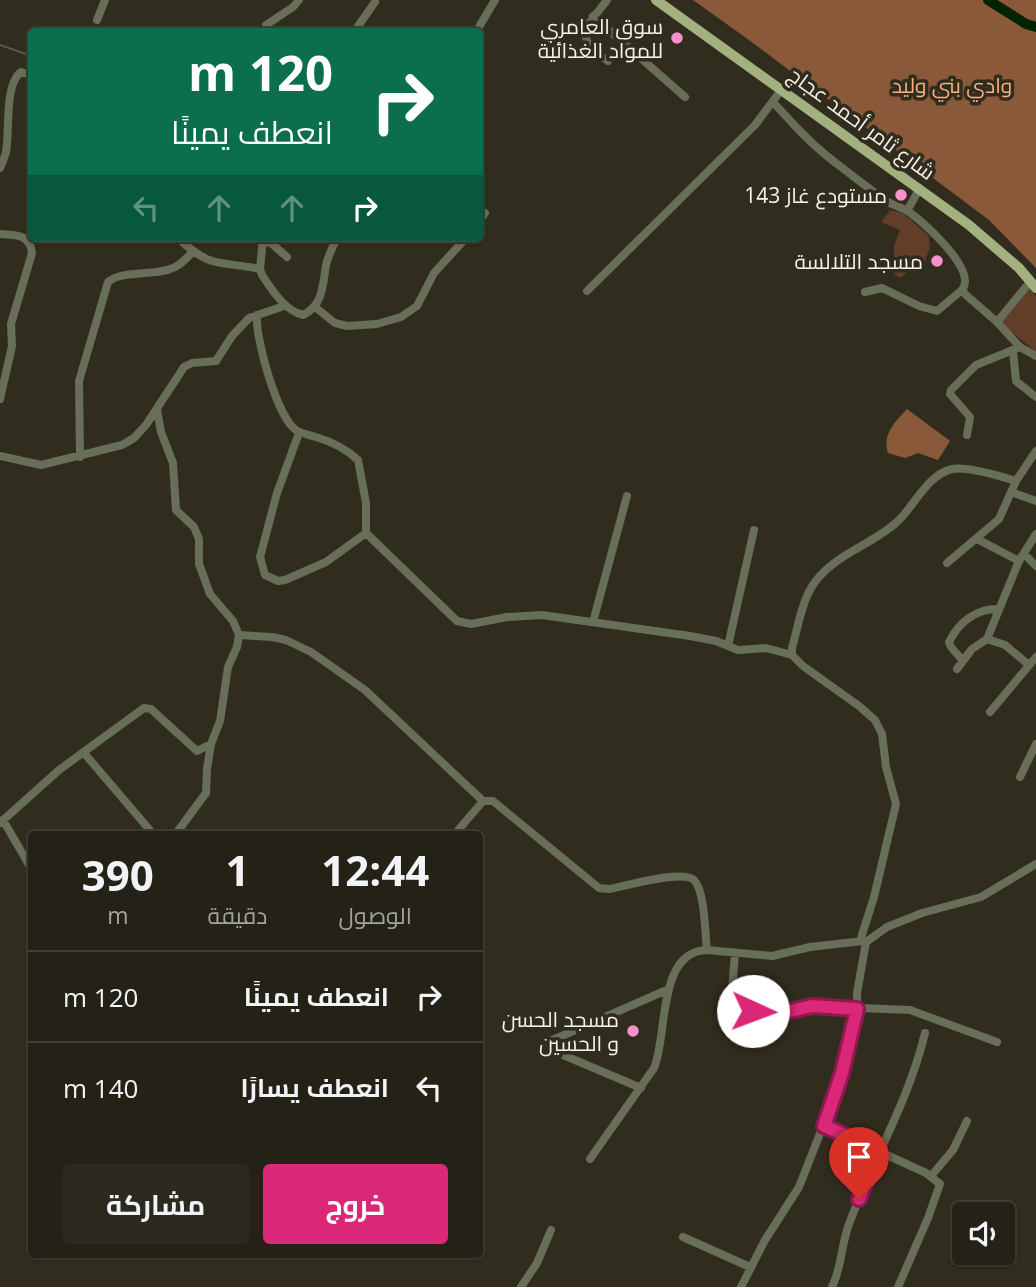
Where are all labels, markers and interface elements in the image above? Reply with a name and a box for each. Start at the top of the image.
place label: سوق العامري للمواد الغذائية [538,12,663,64]
marker: سوق العامري للمواد الغذائية [669,30,685,46]
text: 120 m [188,39,333,105]
icon: right [357,56,448,147]
street label: شارع ثامر أحمد عجاج [782,60,941,187]
park label: وادي بني وليد [892,71,1012,102]
text: انعطف يمينًا [171,110,333,153]
place label: مستودع غاز 143 [744,181,887,210]
marker: مستودع غاز 143 [893,187,909,203]
icon: left [127,189,165,227]
icon: ahead [200,189,238,227]
icon: ahead [273,189,311,227]
icon: right [346,189,384,227]
place label: مسجد التلالسة [794,247,923,275]
marker: مسجد التلالسة [929,253,945,269]
text: 1 [226,841,250,898]
text: 12:44 [321,841,429,898]
text: 390 [82,846,154,903]
text: m [107,899,128,931]
text: دقيقة [208,899,267,931]
text: الوصول [339,899,412,931]
position arrow [716,974,790,1048]
text: انعطف يمينًا [244,978,389,1014]
icon: right [410,978,448,1016]
text: 120 m [63,979,138,1015]
place label: مسجد الحسن و الحسين [502,1005,619,1057]
marker: مسجد الحسن و الحسين [625,1023,641,1039]
text: انعطف يسارًا [240,1069,389,1105]
icon: left [410,1069,448,1107]
text: 140 m [63,1070,138,1106]
pin [829,1127,889,1199]
icon: arrive [840,1138,878,1176]
button: مشاركة [63,1164,249,1244]
button: خروج [263,1164,448,1244]
map controls [952,1202,1015,1265]
button: sound [952,1202,1015,1265]

